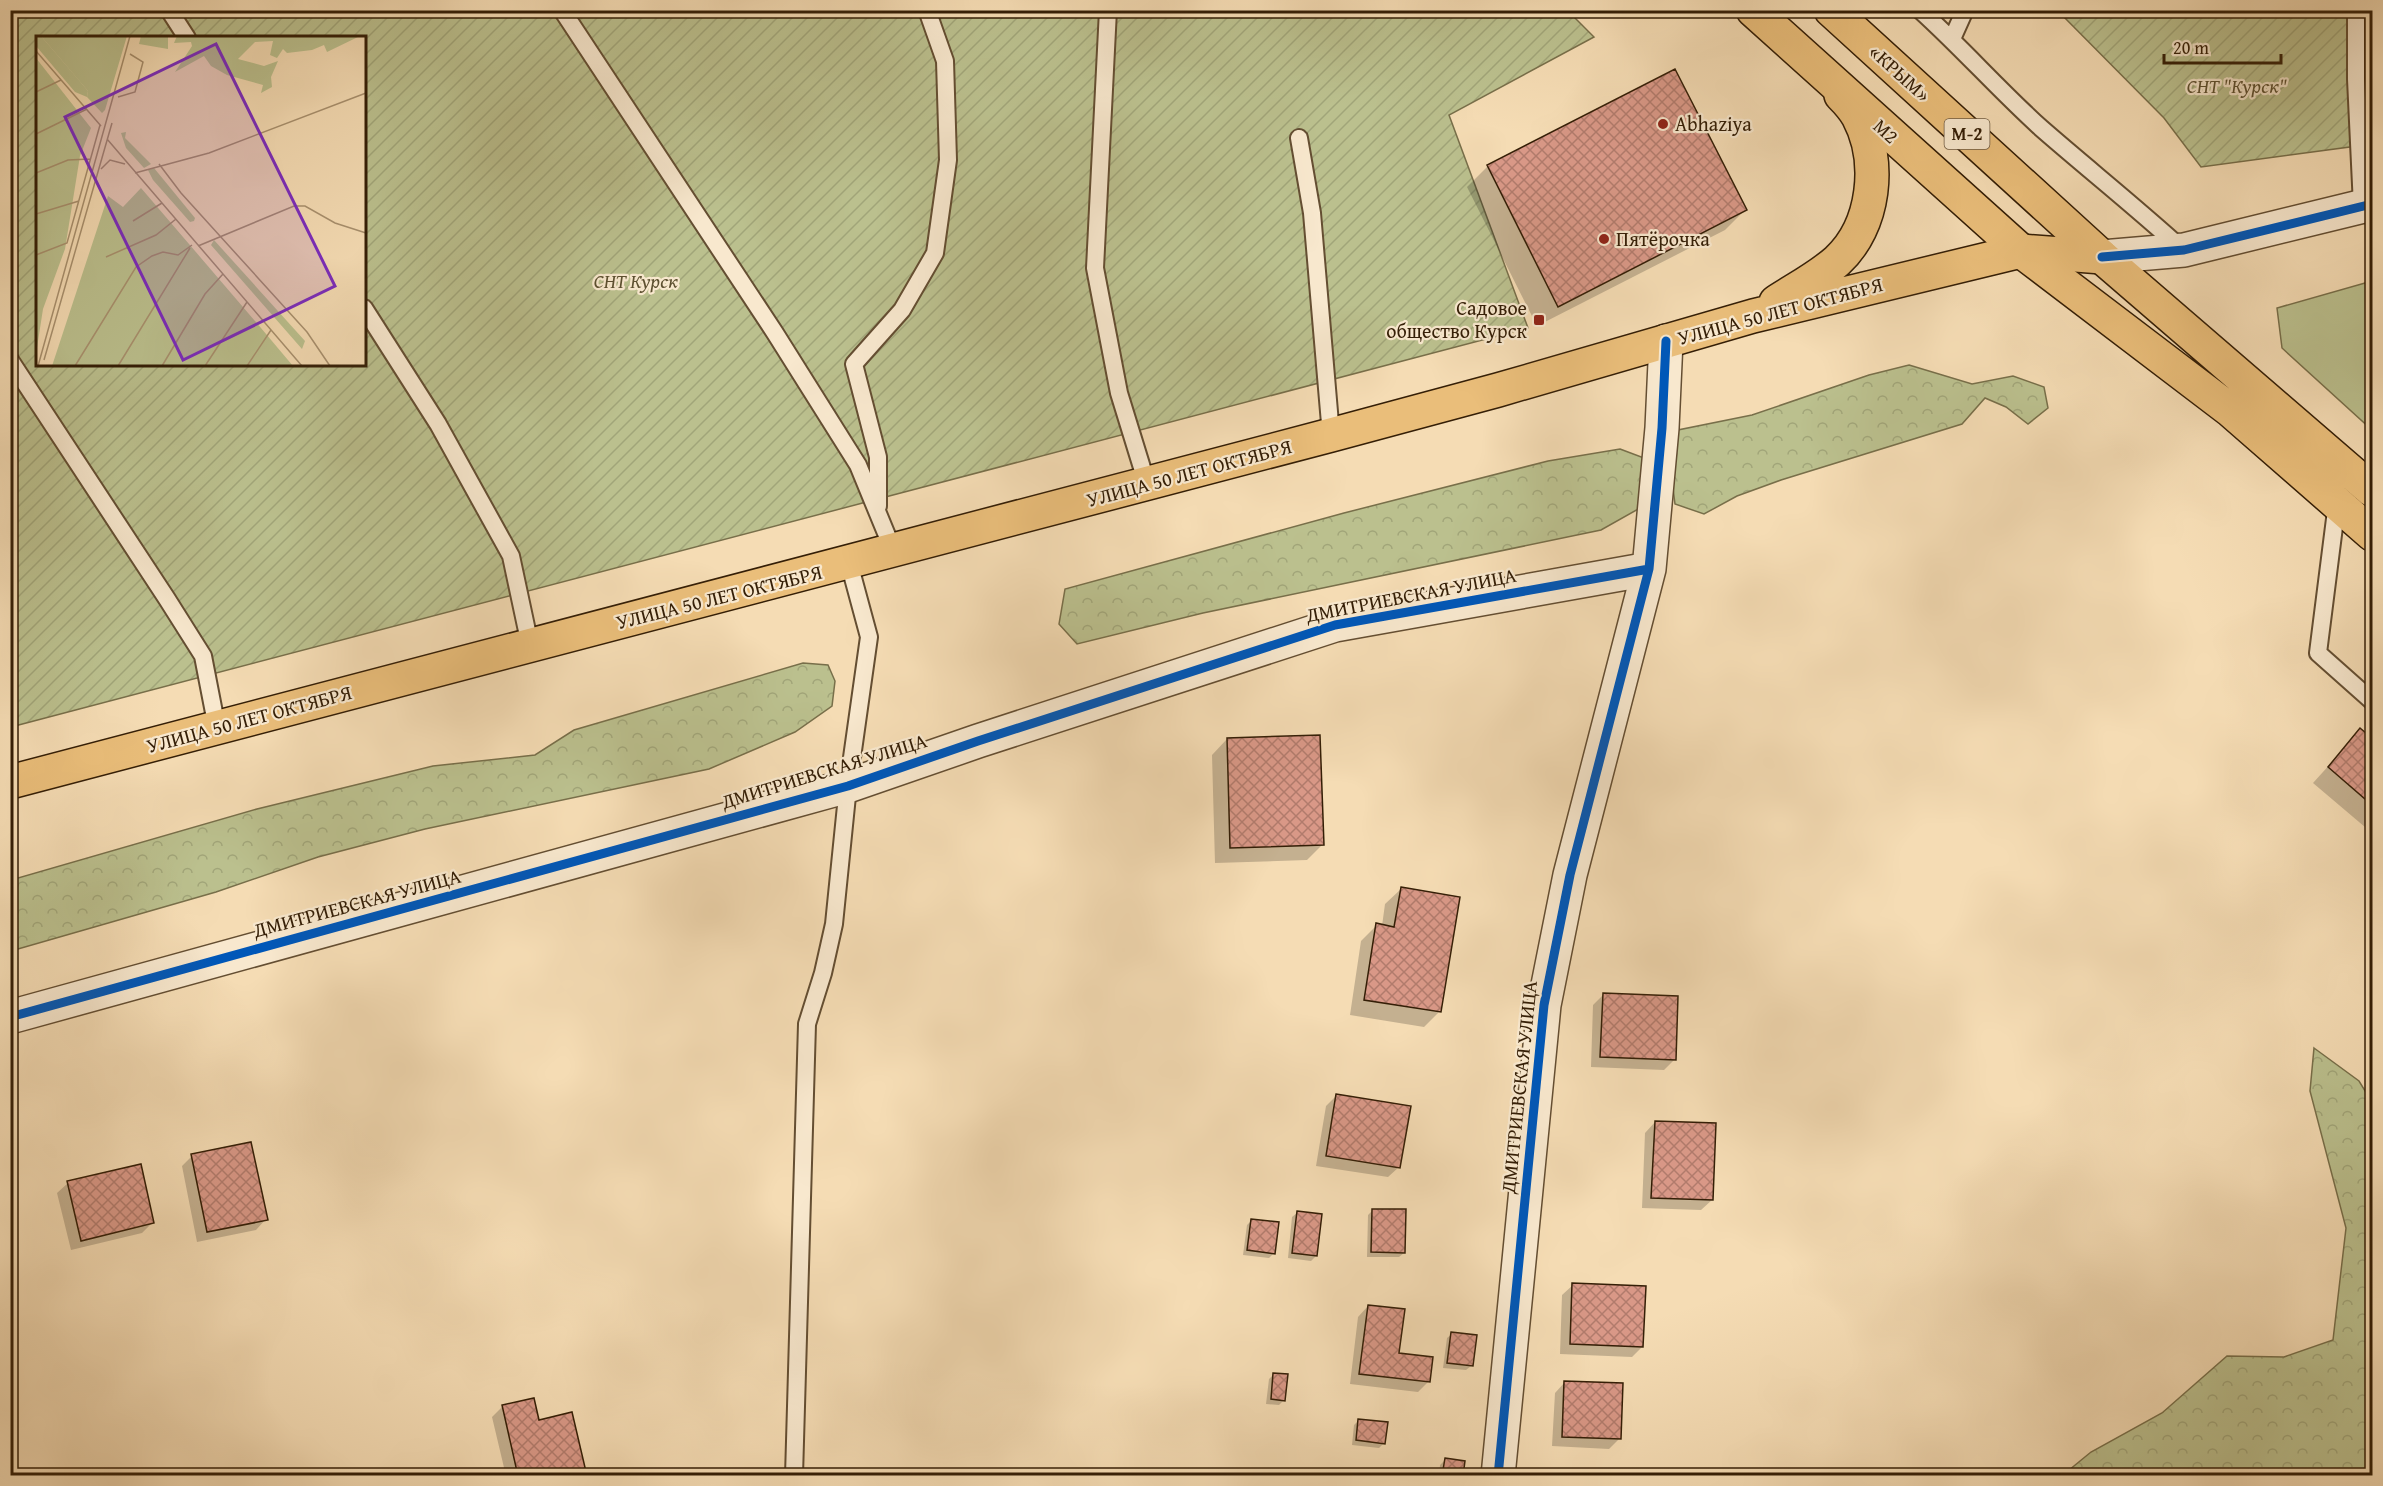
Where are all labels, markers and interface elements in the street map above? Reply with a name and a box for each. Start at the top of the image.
scale bar [2164,27,2281,65]
text: 20 m [2173,34,2209,61]
inset map [36,36,366,366]
street label: «КРЫМ» [1863,37,1938,108]
park label: СНТ "Курск" [2187,71,2287,100]
place label: Abhaziya [1675,109,1752,138]
street label: М2 [1867,111,1905,150]
marker: Abhaziya [1656,117,1670,131]
road number: М-2 [1944,119,1990,149]
place label: Пятёрочка [1616,224,1710,253]
marker: Пятёрочка [1597,232,1611,246]
park label: СНТ Курск [594,266,678,295]
street label: УЛИЦА 50 ЛЕТ ОКТЯБРЯ [1674,269,1886,352]
place label: Садовое общество Курск [1386,293,1528,345]
marker: Садовое общество Курск [1532,313,1546,327]
street label: УЛИЦА 50 ЛЕТ ОКТЯБРЯ [1083,431,1295,514]
street label: УЛИЦА 50 ЛЕТ ОКТЯБРЯ [613,557,825,636]
street label: ДМИТРИЕВСКАЯ УЛИЦА [1302,560,1519,629]
street label: УЛИЦА 50 ЛЕТ ОКТЯБРЯ [143,677,355,760]
street label: ДМИТРИЕВСКАЯ УЛИЦА [716,725,930,816]
street label: ДМИТРИЕВСКАЯ УЛИЦА [249,861,464,944]
street label: ДМИТРИЕВСКАЯ УЛИЦА [1493,979,1544,1196]

